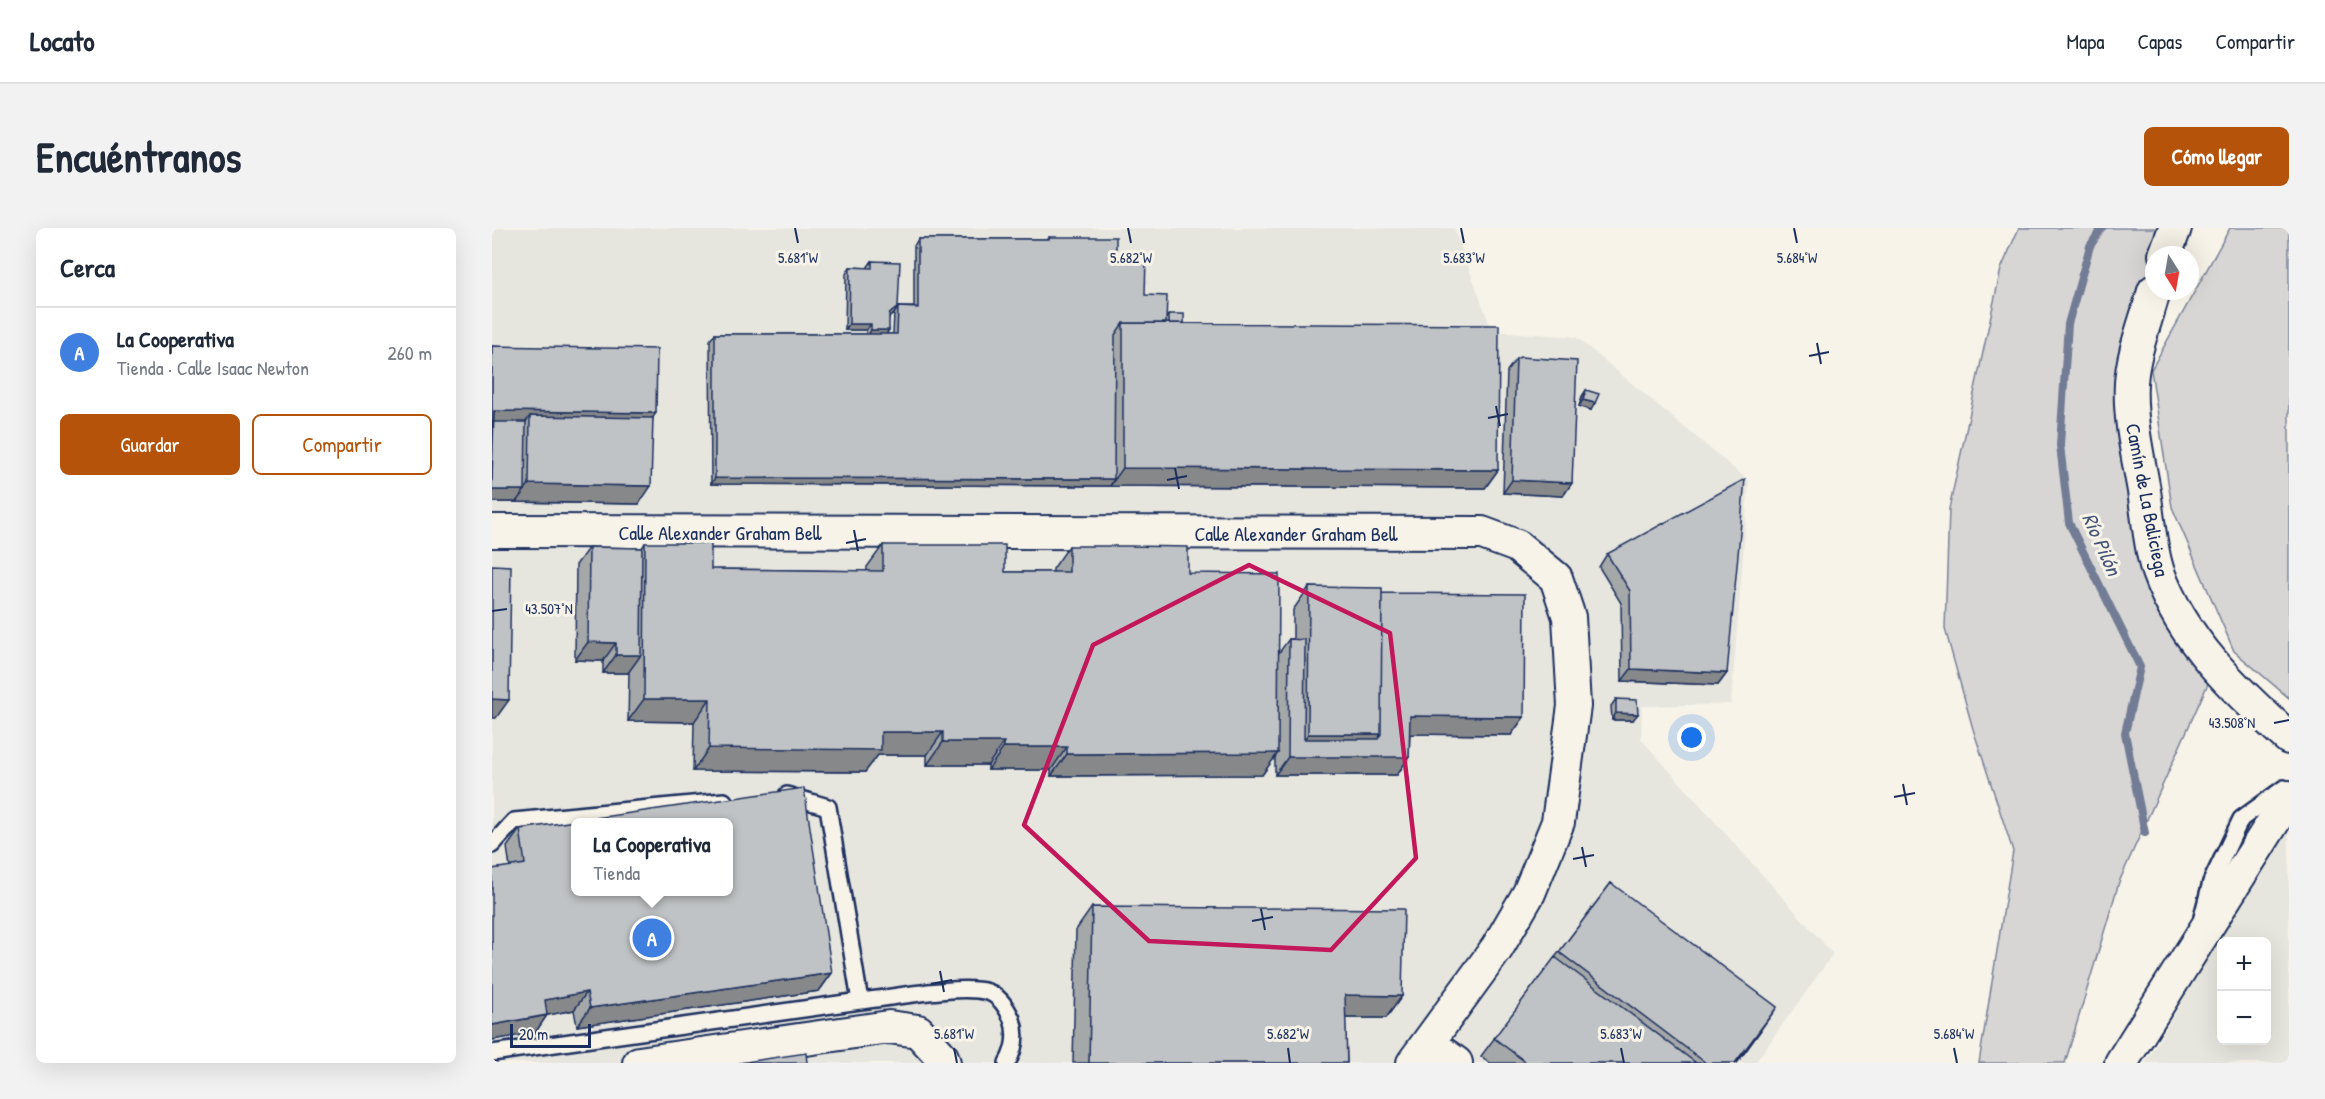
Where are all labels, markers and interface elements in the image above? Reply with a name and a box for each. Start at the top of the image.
text: Locato [30,22,94,60]
text: Mapa [2066,27,2104,56]
text: Capas [2137,27,2182,56]
text: Compartir [2215,27,2295,56]
button: Cómo llegar [2144,127,2289,186]
text: Encuéntranos [36,128,242,185]
north arrow [2145,246,2199,300]
text: 5.681°W [778,247,819,268]
text: 5.682°W [1110,247,1153,268]
text: 5.683°W [1443,247,1485,268]
text: 5.684°W [1777,247,1818,268]
text: Cerca [60,250,115,285]
text: La Cooperativa [117,324,234,354]
text: A [75,339,84,366]
text: 260 m [388,339,432,366]
text: Tienda · Calle Isaac Newton [117,354,309,381]
button: Guardar [60,414,240,475]
button: Compartir [252,414,432,475]
street label: Camín de La Baliciega [2120,421,2176,579]
water label: Río Pilón [2075,508,2129,581]
street label: Calle Alexander Graham Bell [618,519,822,546]
street label: Calle Alexander Graham Bell [1194,520,1398,547]
text: 43.507°N [525,598,573,619]
text: 43.508°N [2209,712,2255,733]
your location [1677,723,1706,752]
popup [571,818,733,896]
text: La Cooperativa [594,829,710,859]
text: Tienda [594,859,640,886]
pin: A [632,916,672,960]
map controls [2217,937,2271,1045]
button: + [2217,937,2271,991]
button: − [2217,991,2271,1045]
scale bar [510,1021,591,1048]
text: 20 m [519,1023,548,1045]
text: 5.681°W [934,1023,975,1044]
text: 5.682°W [1267,1023,1310,1044]
text: 5.683°W [1600,1023,1642,1044]
text: 5.684°W [1934,1023,1975,1044]

